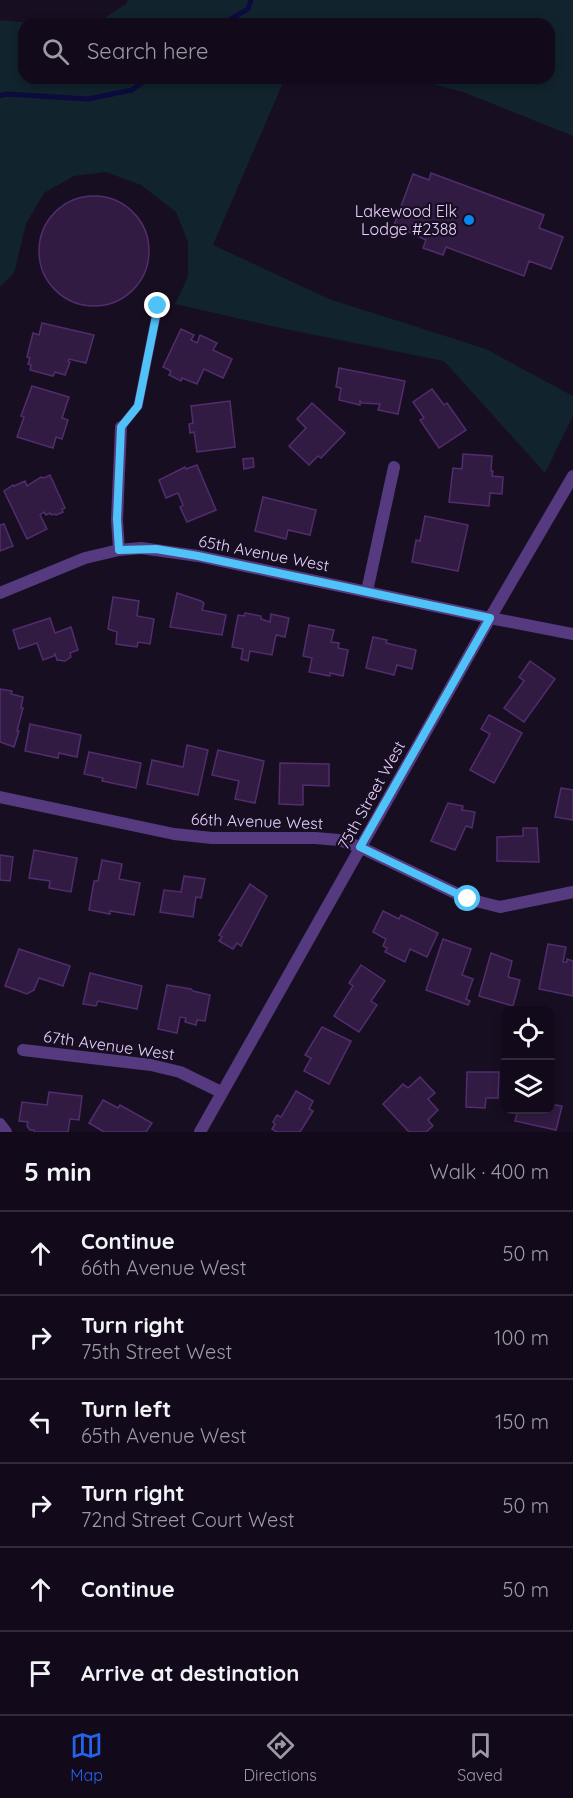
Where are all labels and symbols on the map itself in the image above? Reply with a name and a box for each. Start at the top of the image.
place label: Lakewood Elk Lodge #2388 [355,201,457,239]
marker: Lakewood Elk Lodge #2388 [462,213,476,227]
route end [144,292,170,318]
street label: 65th Avenue West [197,531,331,575]
street label: 75th Street West [333,737,409,853]
street label: 66th Avenue West [191,809,323,833]
route start [454,885,480,911]
street label: 67th Avenue West [42,1026,176,1064]

